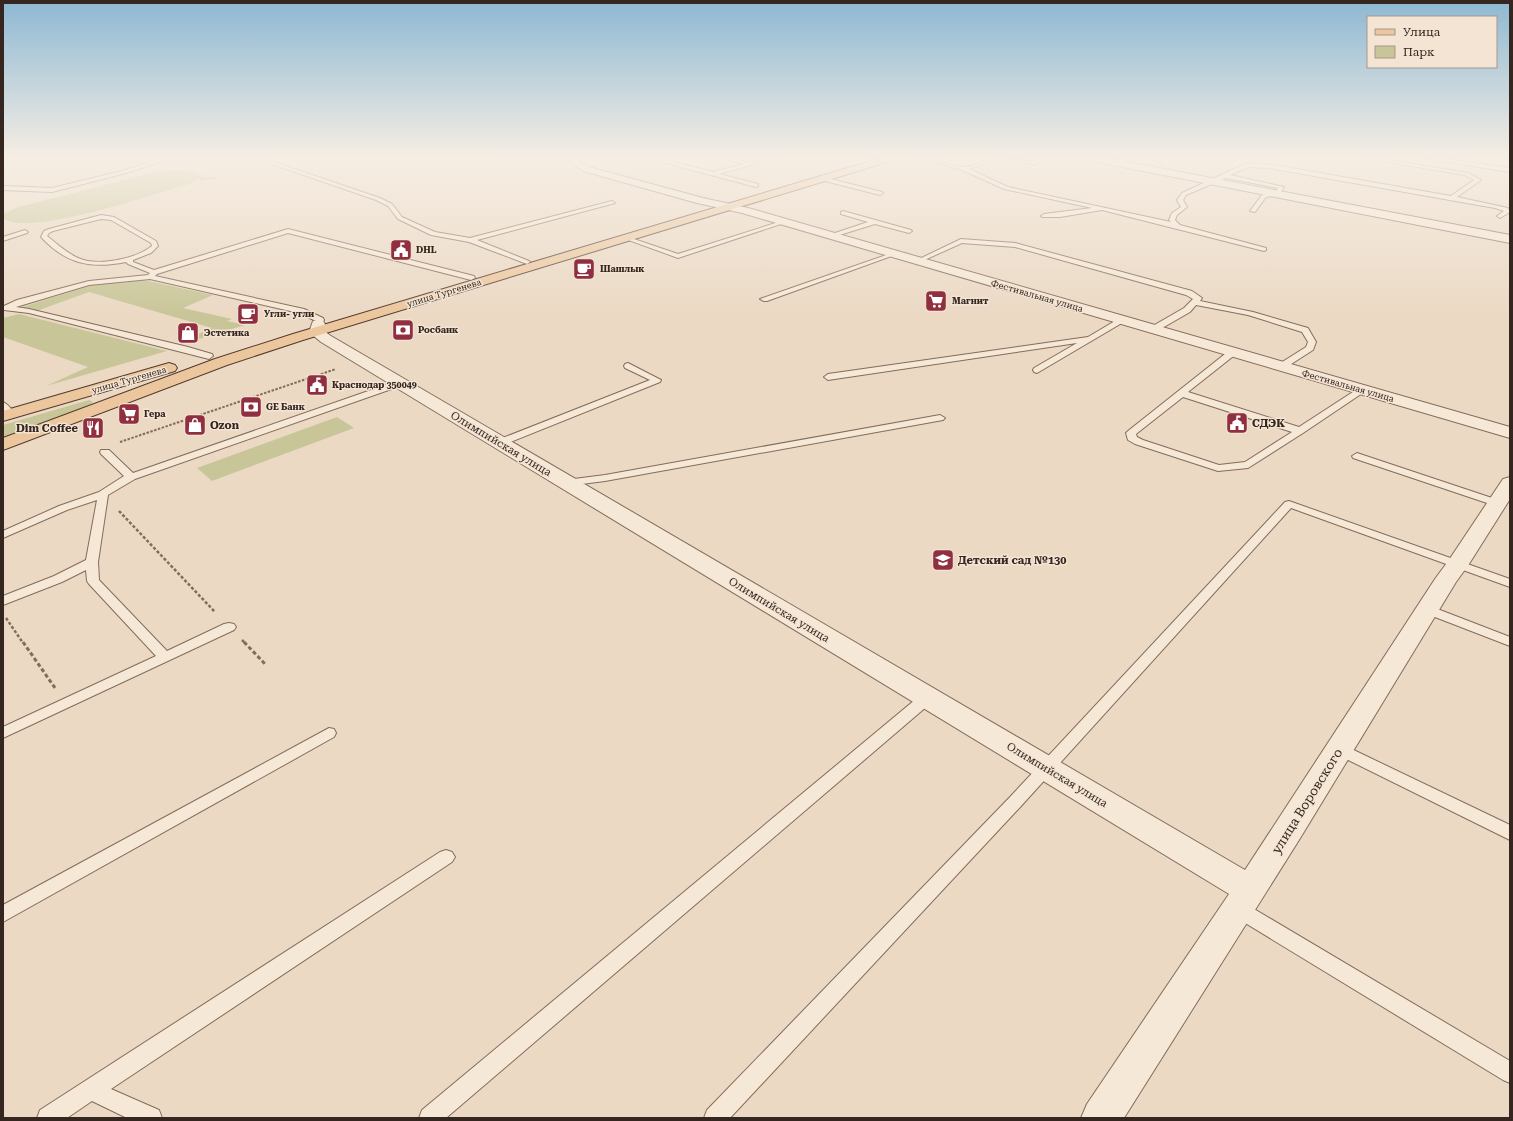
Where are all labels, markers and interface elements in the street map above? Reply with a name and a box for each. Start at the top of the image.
legend [1367,16,1497,68]
text: Улица [1403,25,1441,39]
text: Парк [1403,45,1435,59]
public building icon: DHL [388,237,414,263]
place label: DHL [416,245,437,255]
cafe icon: Шашлык [571,256,597,282]
place label: Шашлык [600,264,645,274]
street label: улица Тургенева [406,277,483,309]
street label: Фестивальная улица [990,278,1084,314]
supermarket icon: Магнит [923,288,949,314]
place label: Магнит [952,296,989,306]
cafe icon: Угли- угли [235,301,261,327]
place label: Угли- угли [264,309,314,319]
bank icon: Росбанк [390,317,416,343]
shop icon: Эстетика [175,320,201,346]
place label: Росбанк [418,325,459,335]
place label: Эстетика [204,328,250,338]
street label: улица Тургенева [90,365,168,395]
street label: Фестивальная улица [1301,368,1395,404]
public building icon: Краснодар 350049 [304,372,330,398]
place label: Краснодар 350049 [332,380,417,390]
bank icon: GE Банк [238,394,264,420]
supermarket icon: Гера [116,401,142,427]
place label: GE Банк [266,402,306,412]
place label: Гера [144,409,166,419]
street label: Олимпийская улица [448,409,554,479]
public building icon: СДЭК [1224,410,1250,436]
shop icon: Ozon [182,412,208,438]
restaurant icon: Dim Coffee [80,415,106,441]
place label: СДЭК [1252,417,1285,430]
place label: Ozon [210,419,240,432]
place label: Dim Coffee [16,422,79,435]
school or university icon: Детский сад №130 [930,547,956,573]
place label: Детский сад №130 [958,554,1066,567]
street label: Олимпийская улица [726,575,832,645]
street label: Олимпийская улица [1004,740,1110,810]
street label: улица Воровского [1269,746,1345,856]

